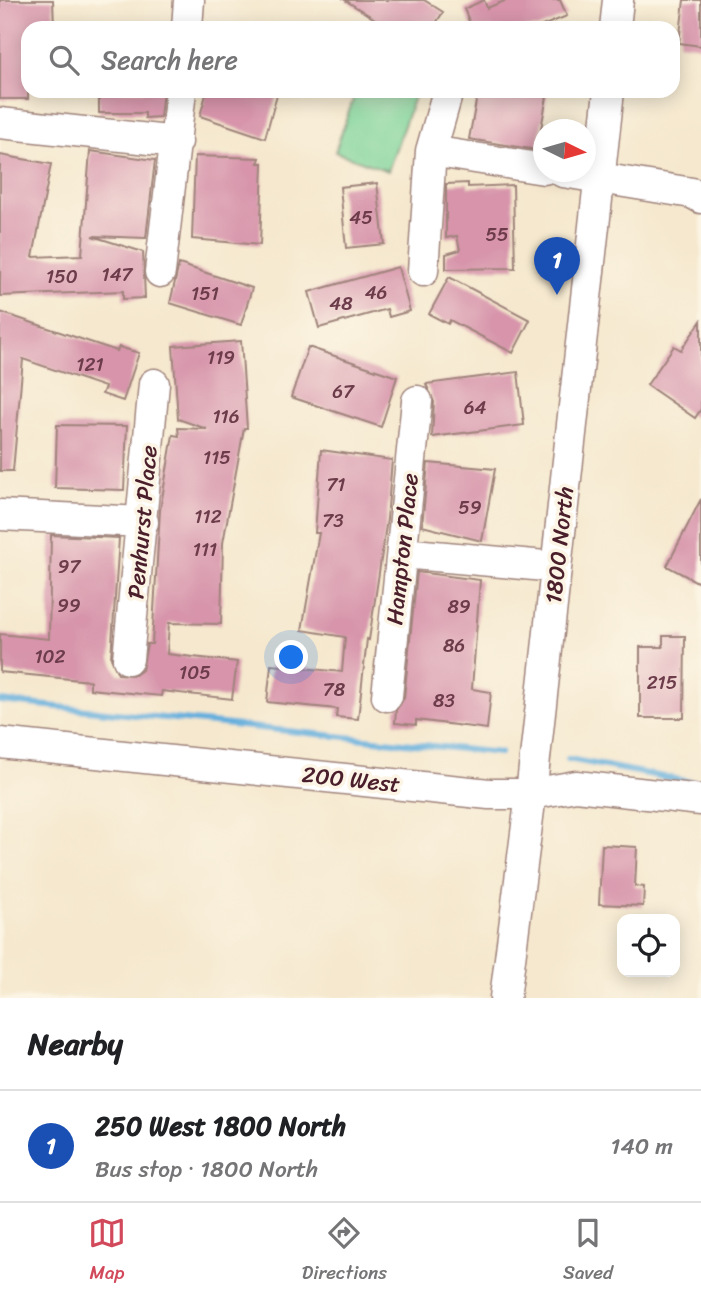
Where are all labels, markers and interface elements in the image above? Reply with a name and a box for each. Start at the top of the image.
search box [21,21,680,98]
text: Search here [101,37,238,83]
icon: search [45,41,83,79]
north arrow [533,119,596,182]
house number: 45 [349,201,373,234]
house number: 55 [485,218,509,251]
pin: 1 [534,237,580,295]
house number: 147 [102,258,134,291]
house number: 150 [46,260,78,293]
house number: 46 [365,276,387,309]
house number: 151 [191,277,219,310]
house number: 48 [329,287,353,320]
house number: 119 [207,341,235,374]
house number: 121 [76,348,104,381]
house number: 67 [332,375,355,408]
house number: 64 [464,391,486,424]
house number: 116 [212,400,240,433]
house number: 115 [203,441,231,474]
street label: Penhurst Place [115,443,170,601]
house number: 71 [326,468,346,501]
street label: Hampton Place [374,471,431,627]
street label: 1800 North [533,484,586,606]
house number: 59 [458,491,482,524]
house number: 112 [194,500,222,533]
house number: 73 [322,504,344,537]
house number: 111 [193,533,217,566]
house number: 97 [58,550,81,583]
house number: 99 [57,589,81,622]
house number: 89 [447,590,471,623]
house number: 86 [443,629,465,662]
house number: 102 [34,640,66,673]
your location [274,640,308,674]
house number: 105 [179,656,211,689]
house number: 215 [647,666,678,699]
house number: 78 [323,673,346,706]
house number: 83 [433,684,456,717]
street label: 200 West [300,754,402,805]
map controls [617,914,680,977]
button: locate [617,914,680,977]
text: Nearby [28,1017,123,1071]
text: 250 West 1800 North [95,1103,346,1149]
text: 1 [46,1126,56,1167]
text: 140 m [611,1126,673,1167]
text: Bus stop · 1800 North [95,1149,318,1190]
tab: Map [88,1214,126,1289]
tab: Directions [302,1214,387,1289]
tab: Saved [563,1214,613,1289]

